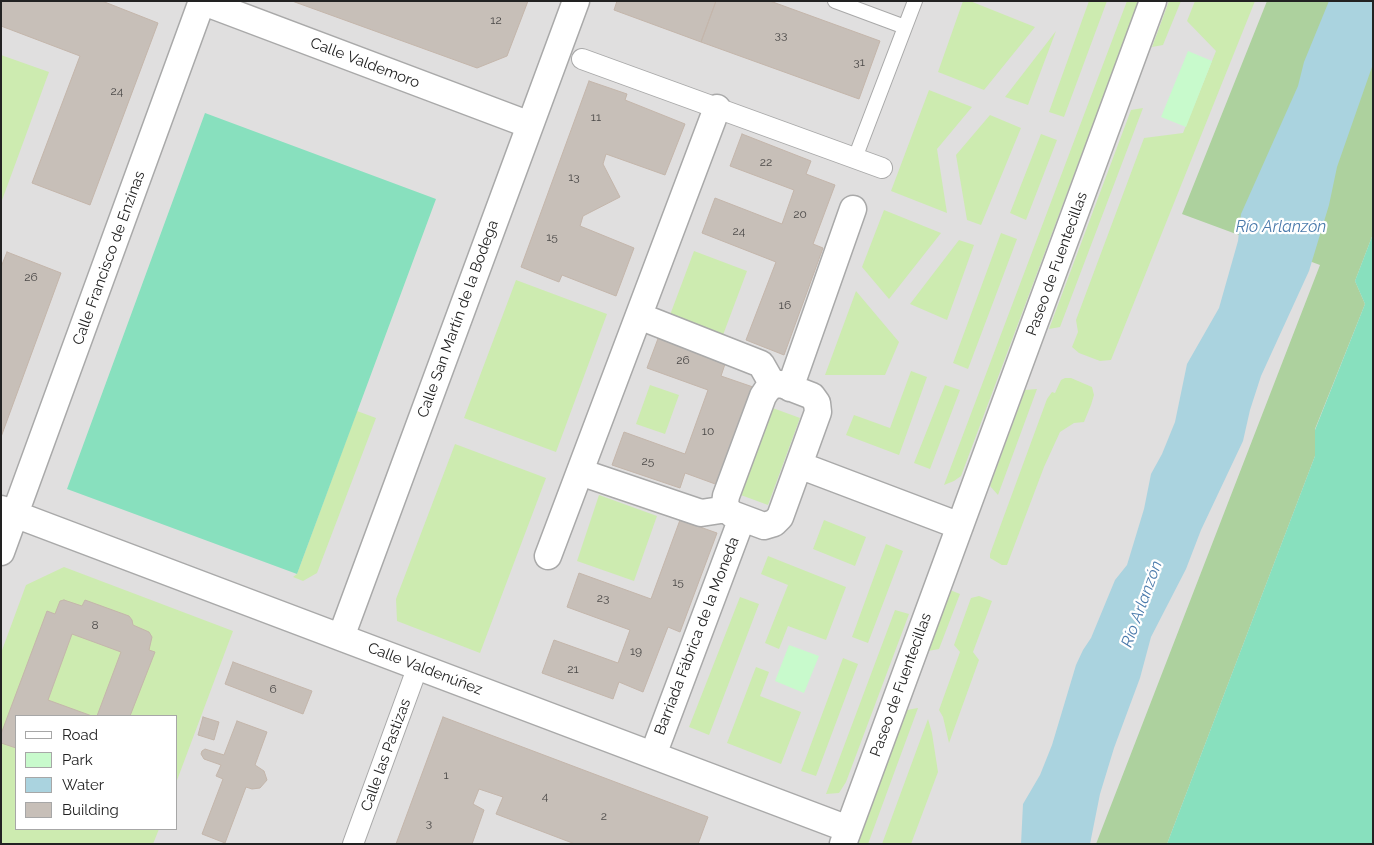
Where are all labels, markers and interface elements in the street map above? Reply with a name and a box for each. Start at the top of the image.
house number: 12 [490,13,502,27]
house number: 33 [775,28,787,42]
street label: Calle Valdemoro [308,34,422,92]
house number: 31 [853,55,865,69]
house number: 24 [111,84,123,98]
house number: 11 [591,110,601,124]
house number: 22 [760,155,772,169]
street label: Calle Francisco de Enzinas [69,169,149,347]
house number: 13 [568,170,580,184]
street label: Paseo de Fuentecillas [1023,190,1091,338]
house number: 20 [793,207,807,221]
water label: Río Arlanzón [1236,217,1326,237]
street label: Calle San Martín de la Bodega [414,218,502,420]
house number: 24 [733,224,745,238]
house number: 15 [546,230,558,244]
house number: 26 [24,270,38,284]
house number: 16 [779,298,791,312]
house number: 26 [676,353,690,367]
house number: 10 [702,424,714,438]
house number: 25 [642,454,654,468]
street label: Barriada Fábrica de la Moneda [651,534,743,738]
water label: Río Arlanzón [1117,558,1167,650]
house number: 15 [672,575,684,589]
house number: 23 [597,591,609,605]
street label: Paseo de Fuentecillas [867,611,935,759]
house number: 8 [91,618,99,632]
street label: Calle Valdenúñez [365,639,485,699]
house number: 19 [630,644,642,658]
house number: 21 [567,662,579,676]
house number: 6 [269,682,277,696]
street label: Calle las Pastizas [357,696,415,814]
legend [15,715,178,830]
text: Road [62,726,98,744]
text: Park [62,751,93,769]
house number: 1 [443,768,449,782]
text: Water [62,776,104,794]
house number: 4 [542,789,548,803]
text: Building [62,801,119,819]
house number: 2 [601,809,607,823]
house number: 3 [426,816,432,830]

